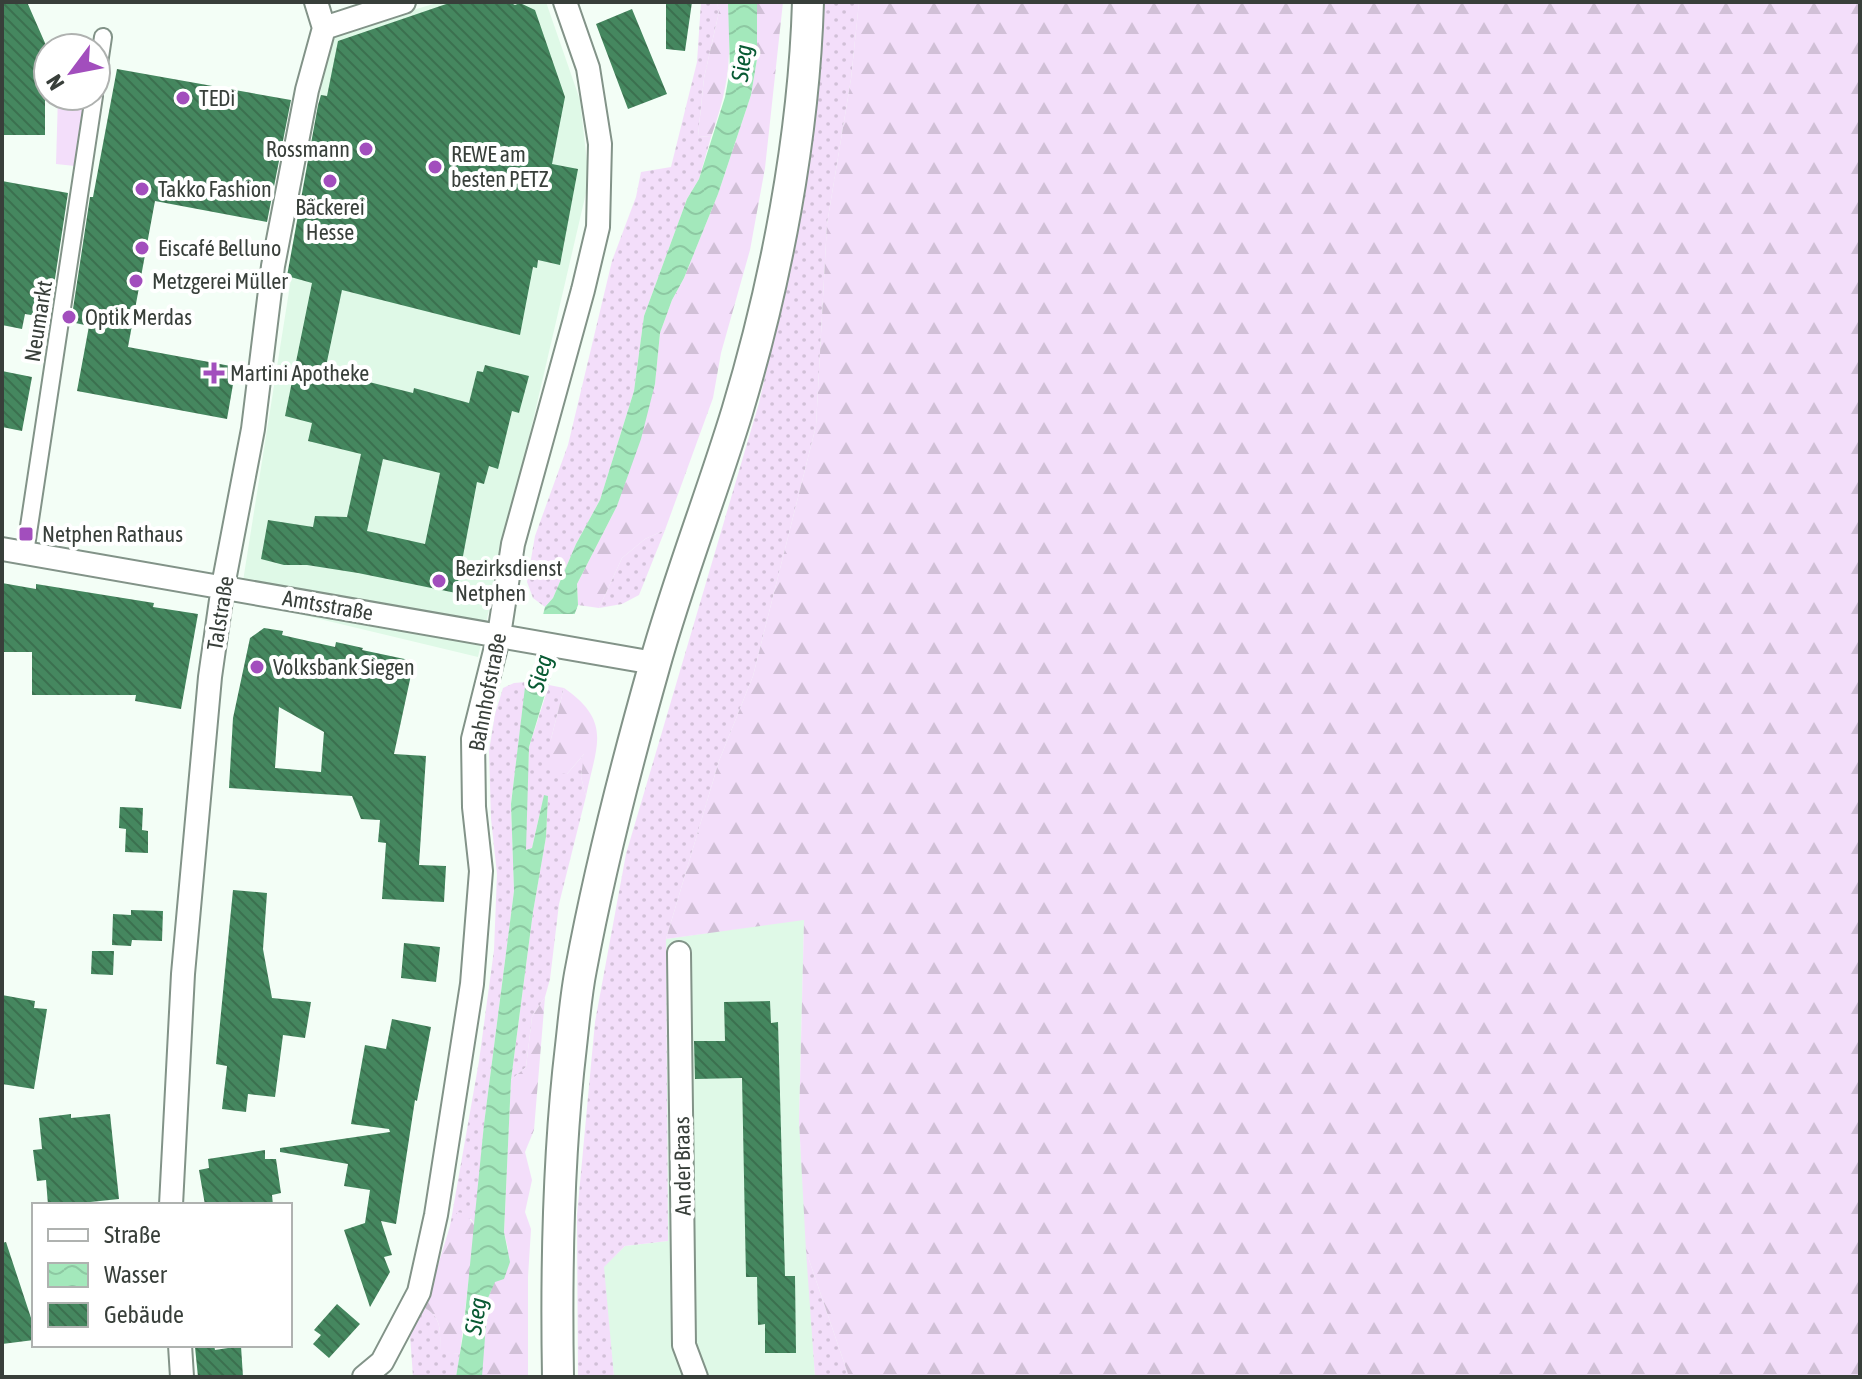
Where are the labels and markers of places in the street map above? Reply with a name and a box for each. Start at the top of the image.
place label: TEDi [199,85,235,111]
marker: TEDi [174,89,192,107]
place label: Rossmann [266,136,350,162]
marker: Rossmann [357,140,375,158]
place label: REWE am besten PETZ [451,141,549,192]
marker: REWE am besten PETZ [426,158,444,176]
marker: Bäckerei Hesse [321,172,339,190]
place label: Takko Fashion [158,176,272,202]
marker: Takko Fashion [133,180,151,198]
place label: Bäckerei Hesse [295,194,365,245]
place label: Eiscafé Belluno [158,235,281,261]
marker: Eiscafé Belluno [133,239,151,257]
place label: Metzgerei Müller [152,268,288,294]
marker: Metzgerei Müller [127,272,145,290]
place label: Optik Merdas [85,304,192,330]
marker: Optik Merdas [60,308,78,326]
place label: Martini Apotheke [230,360,369,386]
marker: Martini Apotheke [205,364,223,382]
place label: Netphen Rathaus [42,521,183,547]
marker: Netphen Rathaus [17,525,35,543]
place label: Bezirksdienst Netphen [455,555,563,606]
marker: Bezirksdienst Netphen [430,572,448,590]
place label: Volksbank Siegen [273,654,415,680]
marker: Volksbank Siegen [248,658,266,676]

